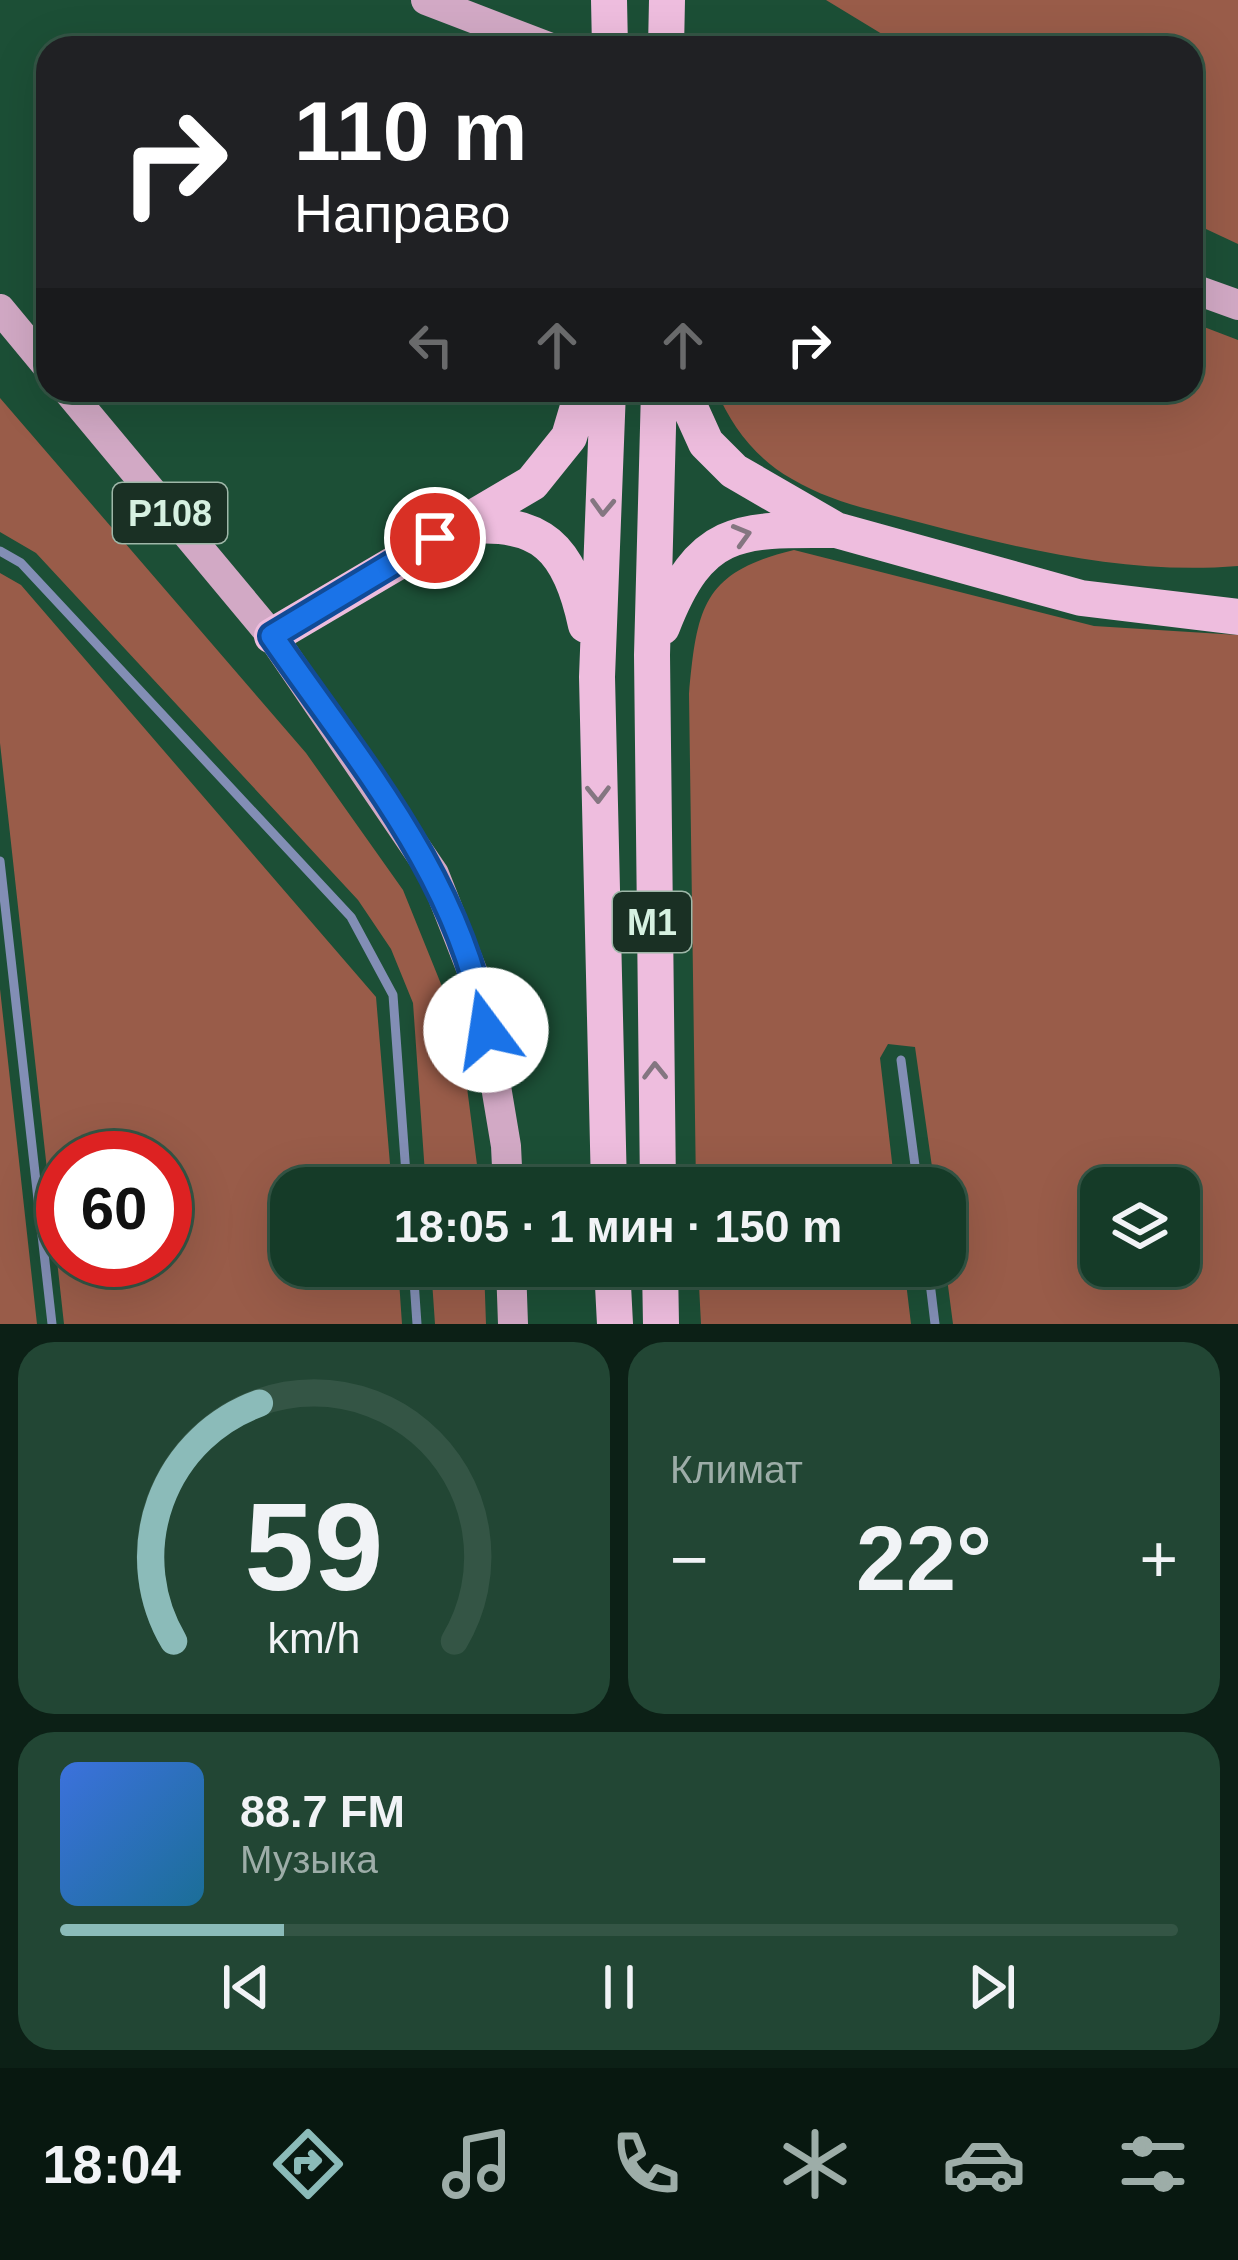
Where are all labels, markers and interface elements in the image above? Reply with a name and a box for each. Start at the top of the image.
icon: right [96,84,252,240]
text: 110 m [294,84,528,178]
text: Направо [294,183,510,243]
icon: left [398,312,464,378]
icon: ahead [524,312,590,378]
icon: ahead [650,312,716,378]
icon: right [776,312,842,378]
road number: Р108 [113,483,227,543]
pin [384,487,486,589]
one-way arrow [590,498,616,517]
icon: arrive [402,505,468,571]
one-way arrow [731,524,752,549]
one-way arrow [585,785,611,804]
road number: М1 [613,892,691,952]
position arrow [423,967,549,1093]
one-way arrow [642,1061,668,1080]
speed limit sign: 60 [36,1131,192,1287]
map controls [1080,1167,1200,1287]
button: layers [1080,1167,1200,1287]
text: 18:05 · 1 мин · 150 m [394,1201,842,1252]
text: Климат [670,1448,803,1491]
text: 59 [245,1477,383,1616]
text: 22° [856,1509,992,1609]
text: − [670,1522,709,1596]
text: + [1139,1522,1178,1596]
text: km/h [268,1614,360,1662]
text: 88.7 FM [240,1786,405,1837]
text: Музыка [240,1838,378,1881]
icon: previous [213,1954,279,2020]
icon: pause [586,1954,652,2020]
icon: next [959,1954,1025,2020]
icon: directions [266,2122,350,2206]
icon: music [435,2122,519,2206]
icon: phone [604,2122,688,2206]
icon: climate [773,2122,857,2206]
icon: car [942,2122,1026,2206]
icon: filters [1111,2122,1195,2206]
text: 18:04 [43,2134,181,2194]

